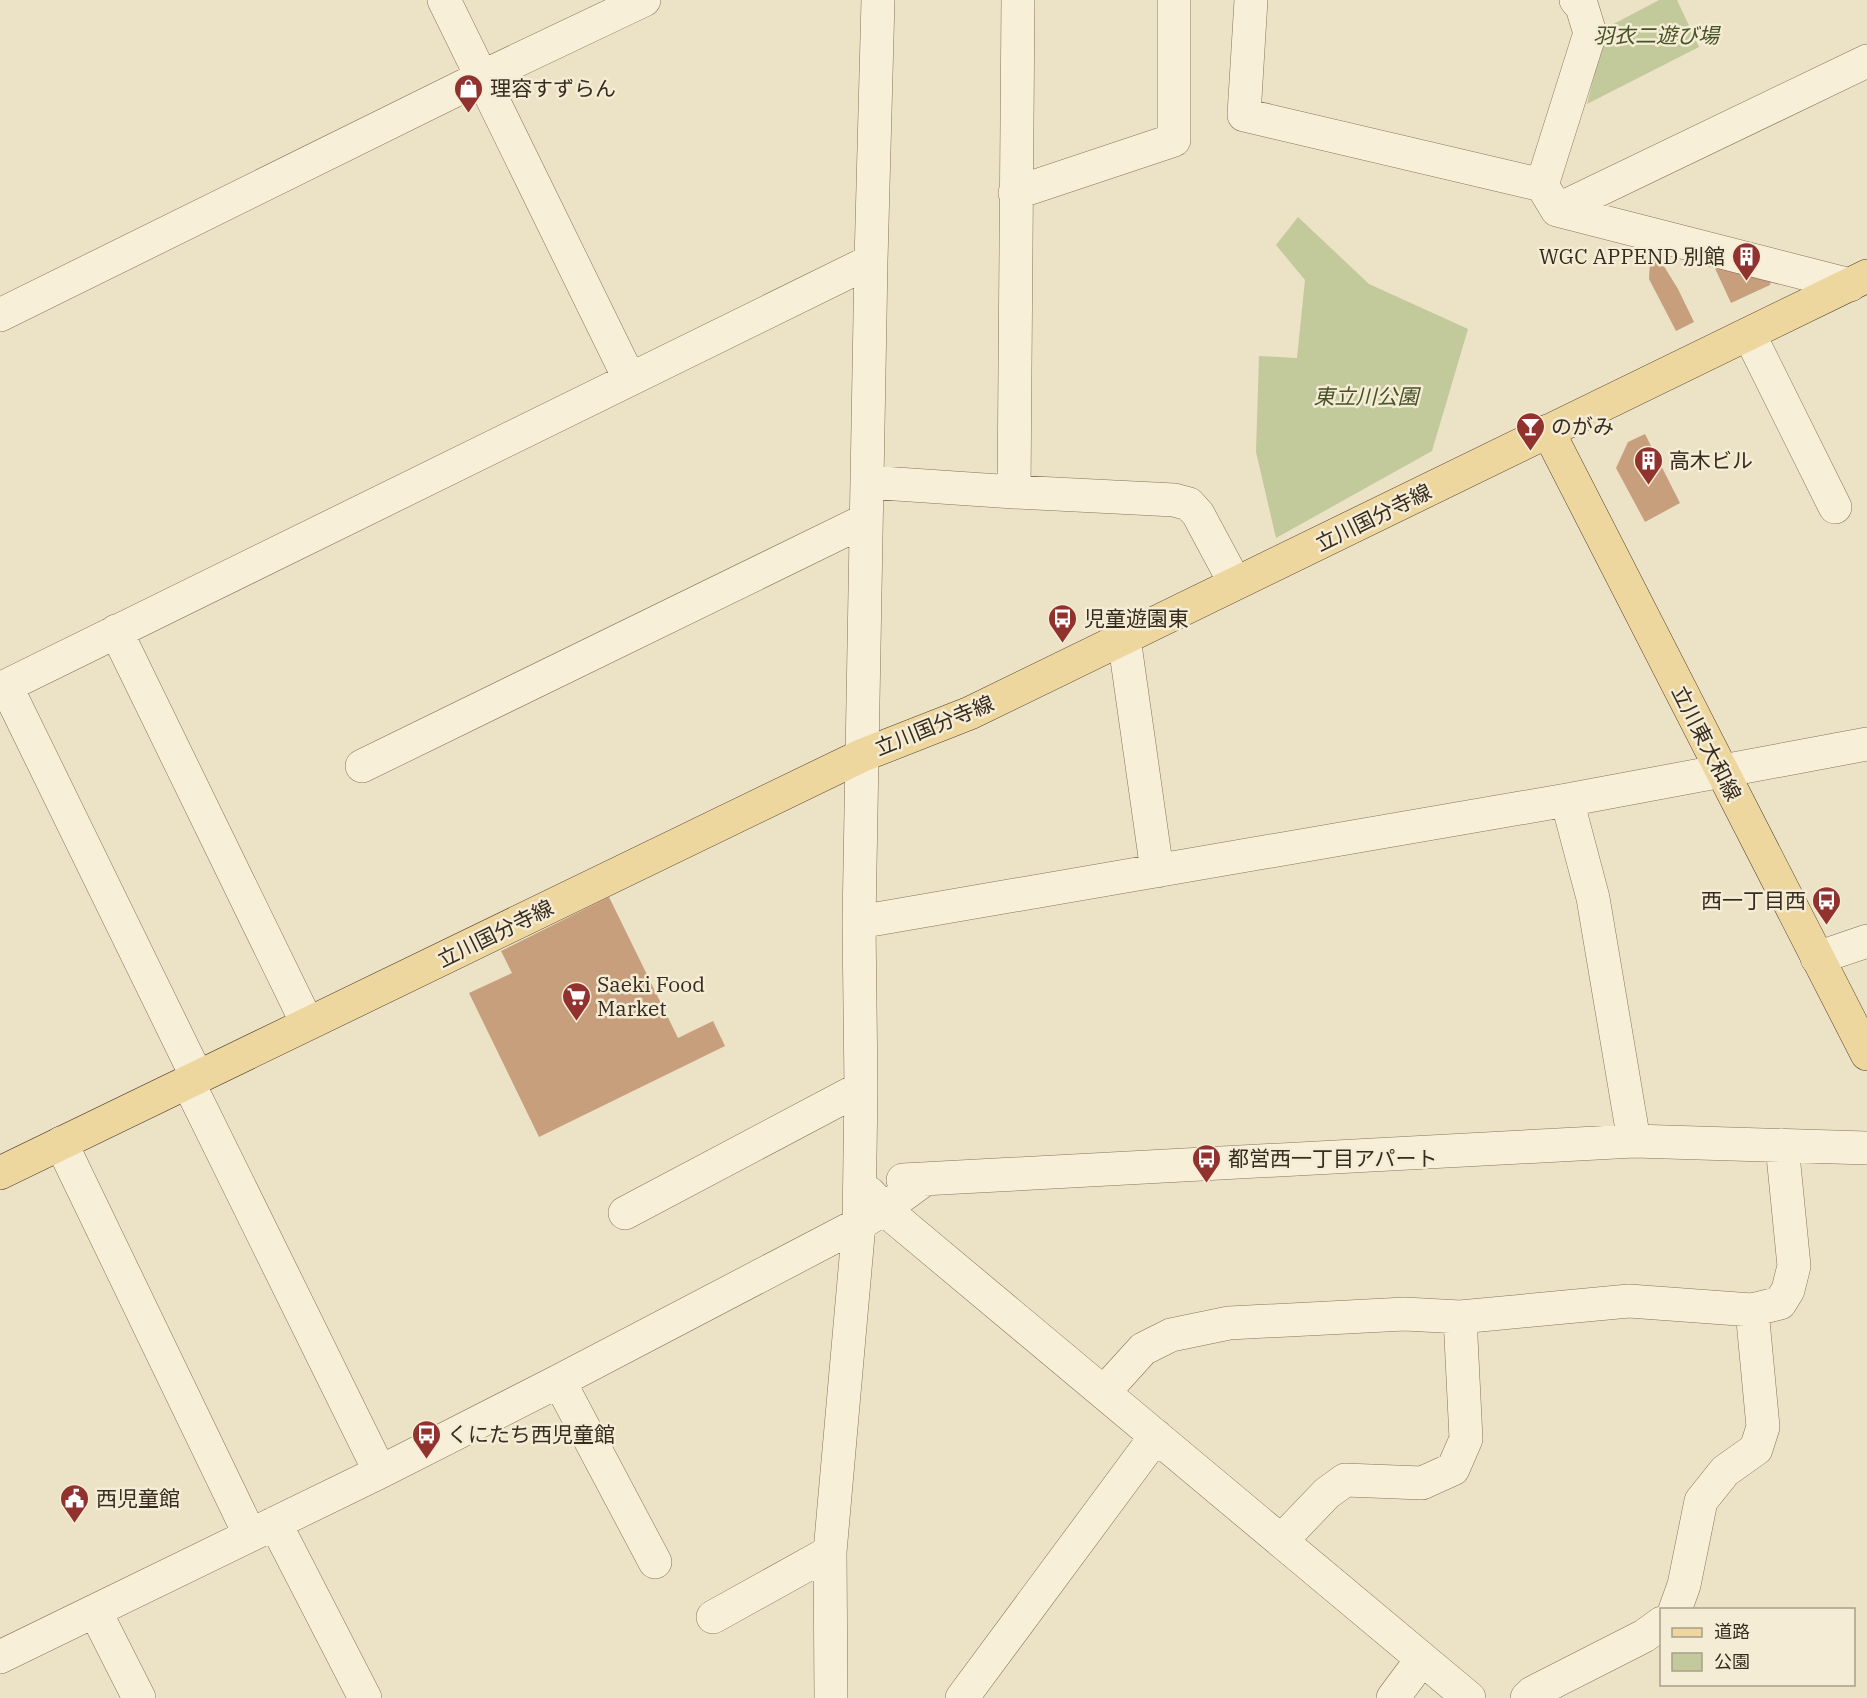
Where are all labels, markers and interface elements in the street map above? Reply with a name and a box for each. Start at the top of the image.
park label: 羽衣二遊び場 [1593,21,1721,49]
shop icon: 理容すずらん [453,72,485,114]
place label: 理容すずらん [490,74,616,102]
building icon: WGC APPEND 別館 [1730,240,1762,282]
place label: WGC APPEND 別館 [1539,242,1725,270]
park label: 東立川公園 [1314,382,1421,410]
bar icon: のがみ [1514,410,1546,452]
place label: のがみ [1551,412,1614,440]
building icon: 高木ビル [1632,444,1664,486]
place label: 高木ビル [1669,446,1753,474]
street label: 立川国分寺線 [1310,477,1436,557]
bus stop icon: 児童遊園東 [1047,602,1079,644]
place label: 児童遊園東 [1084,604,1189,632]
street label: 立川東大和線 [1666,681,1748,805]
street label: 立川国分寺線 [870,688,998,762]
bus stop icon: 西一丁目西 [1811,884,1843,926]
place label: 西一丁目西 [1701,886,1806,914]
street label: 立川国分寺線 [432,893,558,973]
place label: Saeki Food Market [597,970,705,1022]
supermarket icon: Saeki Food Market [560,980,592,1022]
bus stop icon: 都営西一丁目アパート [1191,1142,1223,1184]
place label: 都営西一丁目アパート [1228,1144,1438,1172]
bus stop icon: くにたち西児童館 [410,1418,442,1460]
place label: くにたち西児童館 [447,1420,615,1448]
public building icon: 西児童館 [59,1482,91,1524]
place label: 西児童館 [96,1484,180,1512]
legend [1660,1608,1855,1686]
text: 道路 [1714,1620,1750,1643]
text: 公園 [1714,1650,1750,1673]

